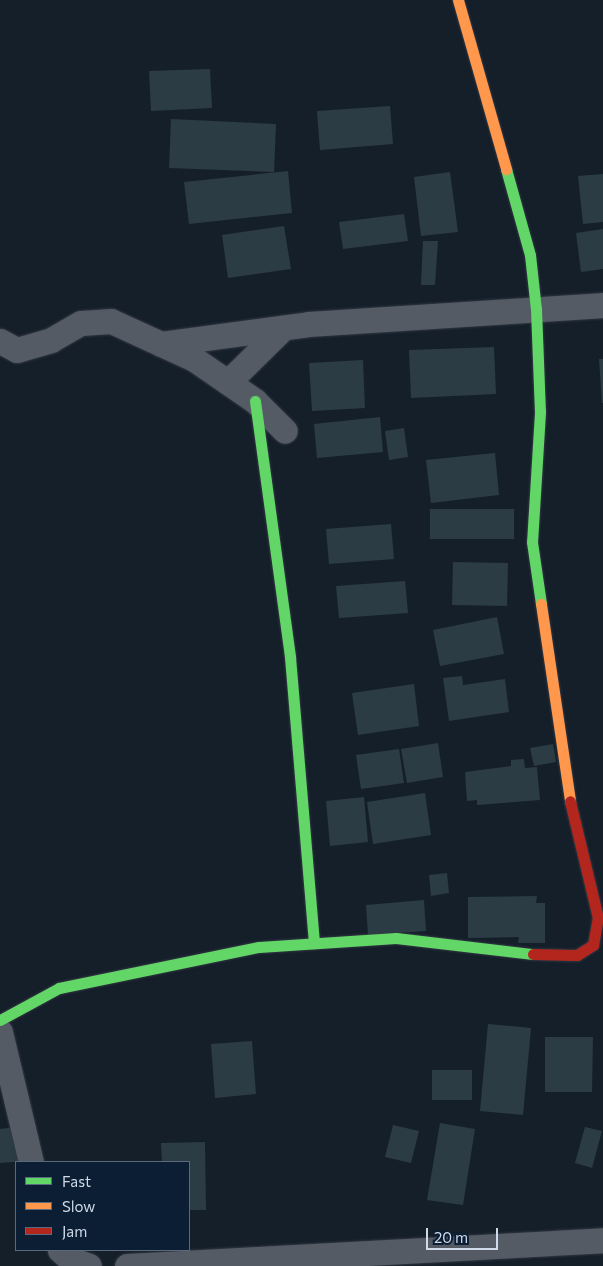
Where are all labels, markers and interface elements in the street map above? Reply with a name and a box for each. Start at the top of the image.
legend [15,1161,190,1251]
text: Fast [62,1172,91,1190]
text: Slow [62,1197,95,1215]
scale bar [428,1218,500,1250]
text: Jam [62,1222,87,1240]
text: 20 m [434,1228,468,1246]

